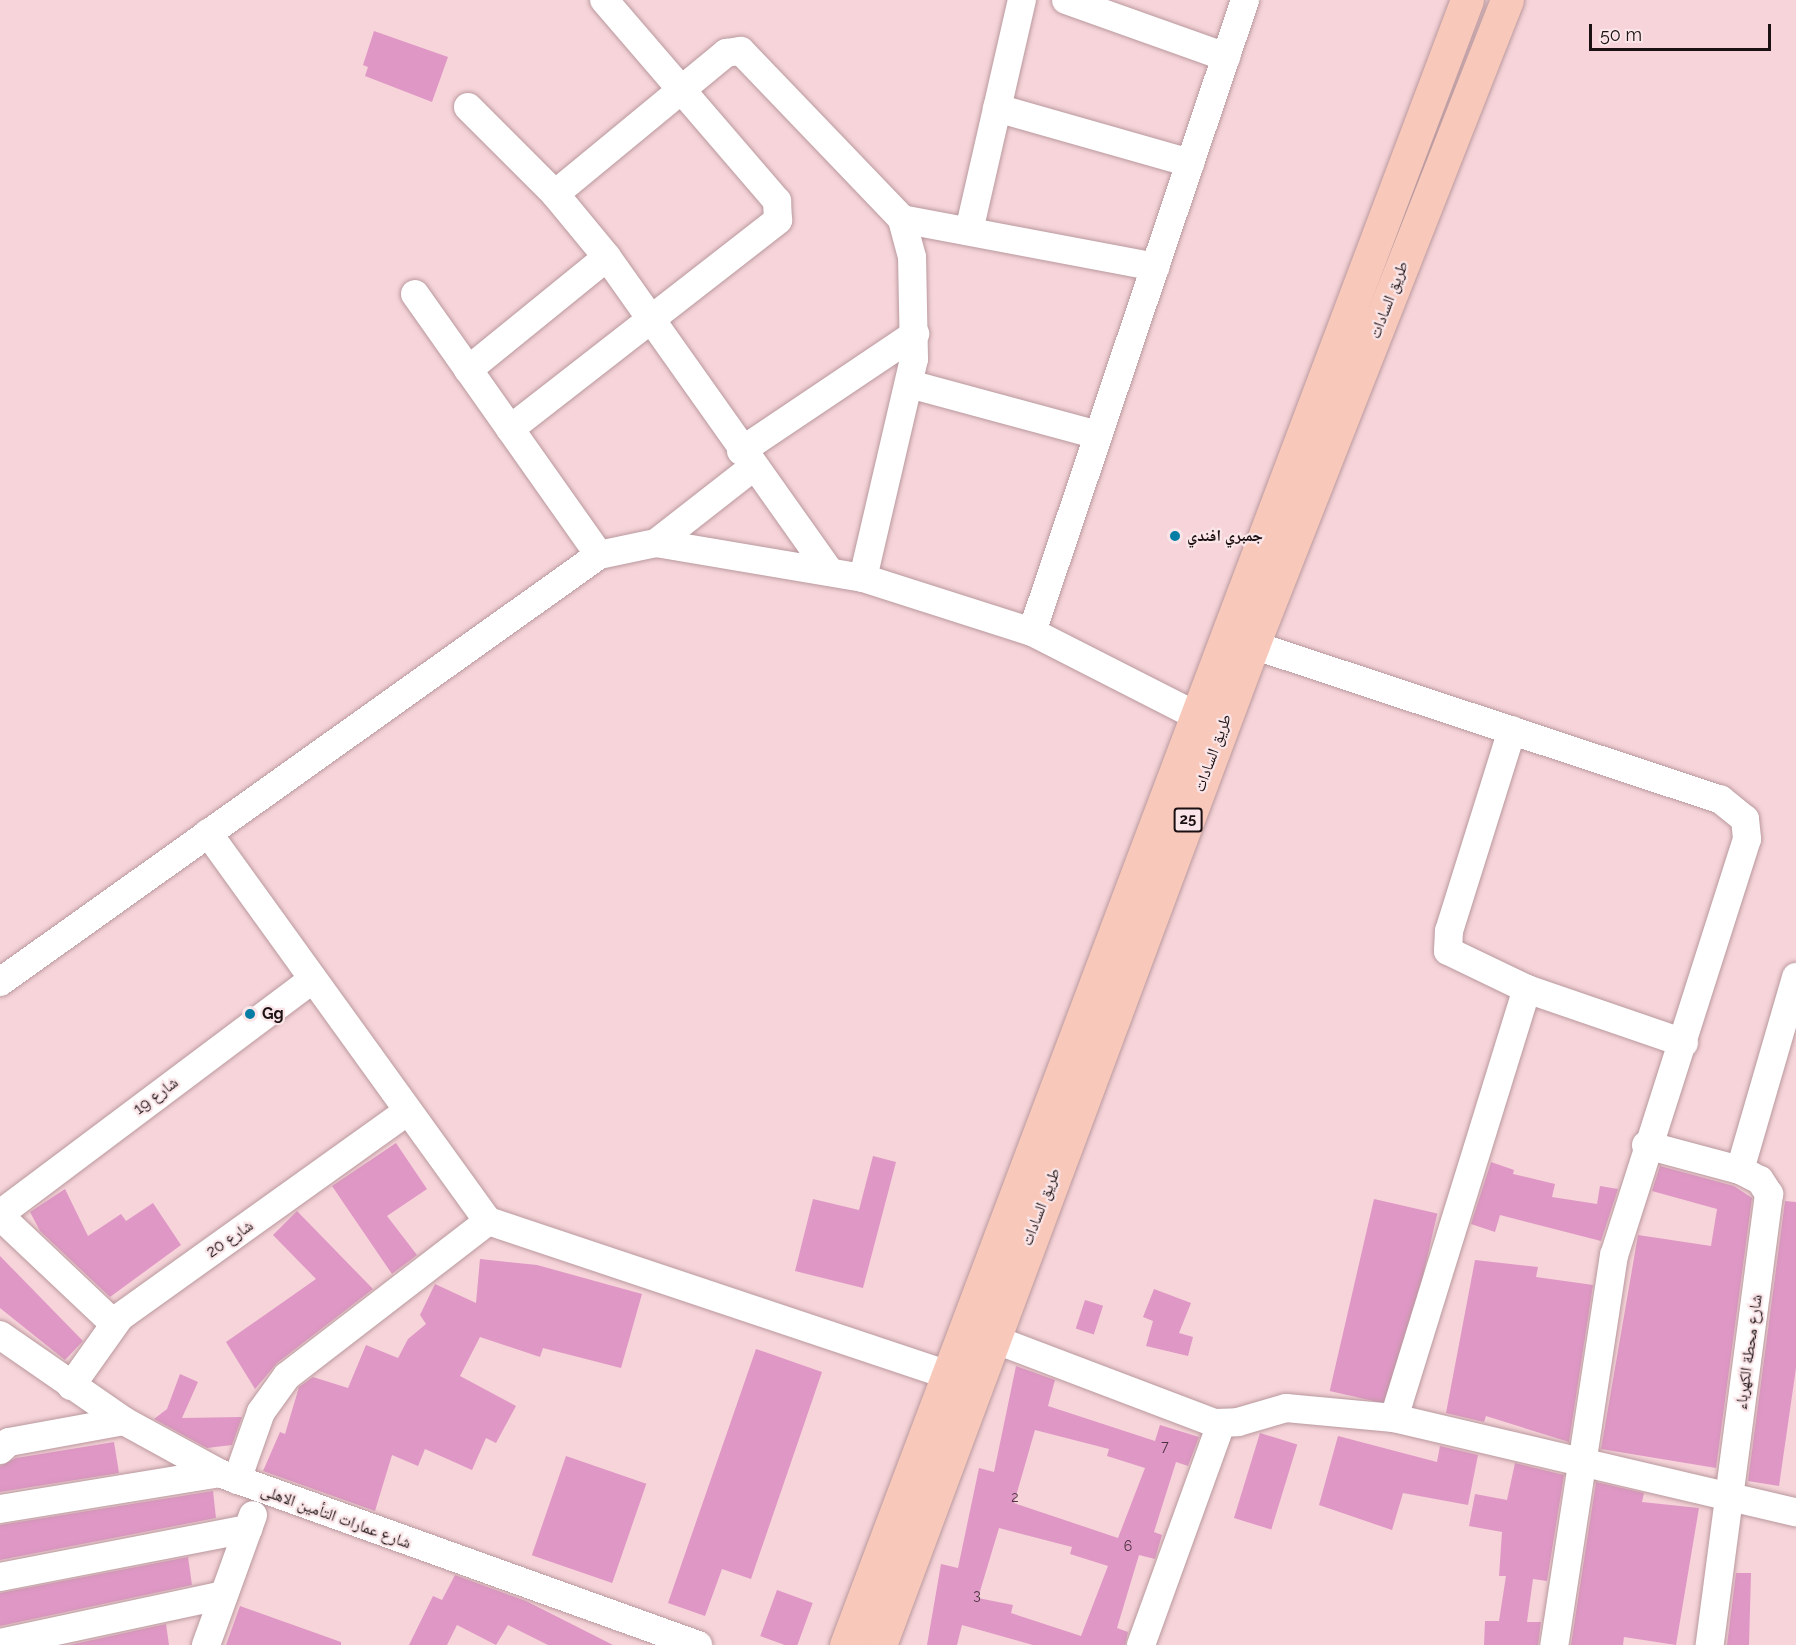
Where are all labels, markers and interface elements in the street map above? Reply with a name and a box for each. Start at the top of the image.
scale bar [1592,12,1774,50]
text: 50 m [1600,24,1642,45]
street label: طريق السادات [1365,259,1413,341]
place label: جمبري افندي [1187,526,1263,546]
marker: جمبري افندي [1168,529,1182,543]
street label: طريق السادات [1190,711,1236,795]
road number: 25 [1173,808,1203,832]
place label: Gg [262,1004,284,1024]
marker: Gg [243,1007,257,1021]
street label: شارع 19 [130,1073,182,1119]
street label: طريق السادات [1017,1166,1065,1248]
street label: شارع 20 [203,1216,257,1262]
street label: شارع محطة الكهرباء [1731,1293,1767,1411]
house number: 7 [1161,1438,1169,1454]
street label: شارع عمارات التأمين الاهلى [258,1481,414,1553]
house number: 2 [1011,1489,1019,1505]
house number: 6 [1124,1538,1132,1554]
house number: 3 [973,1587,981,1603]

